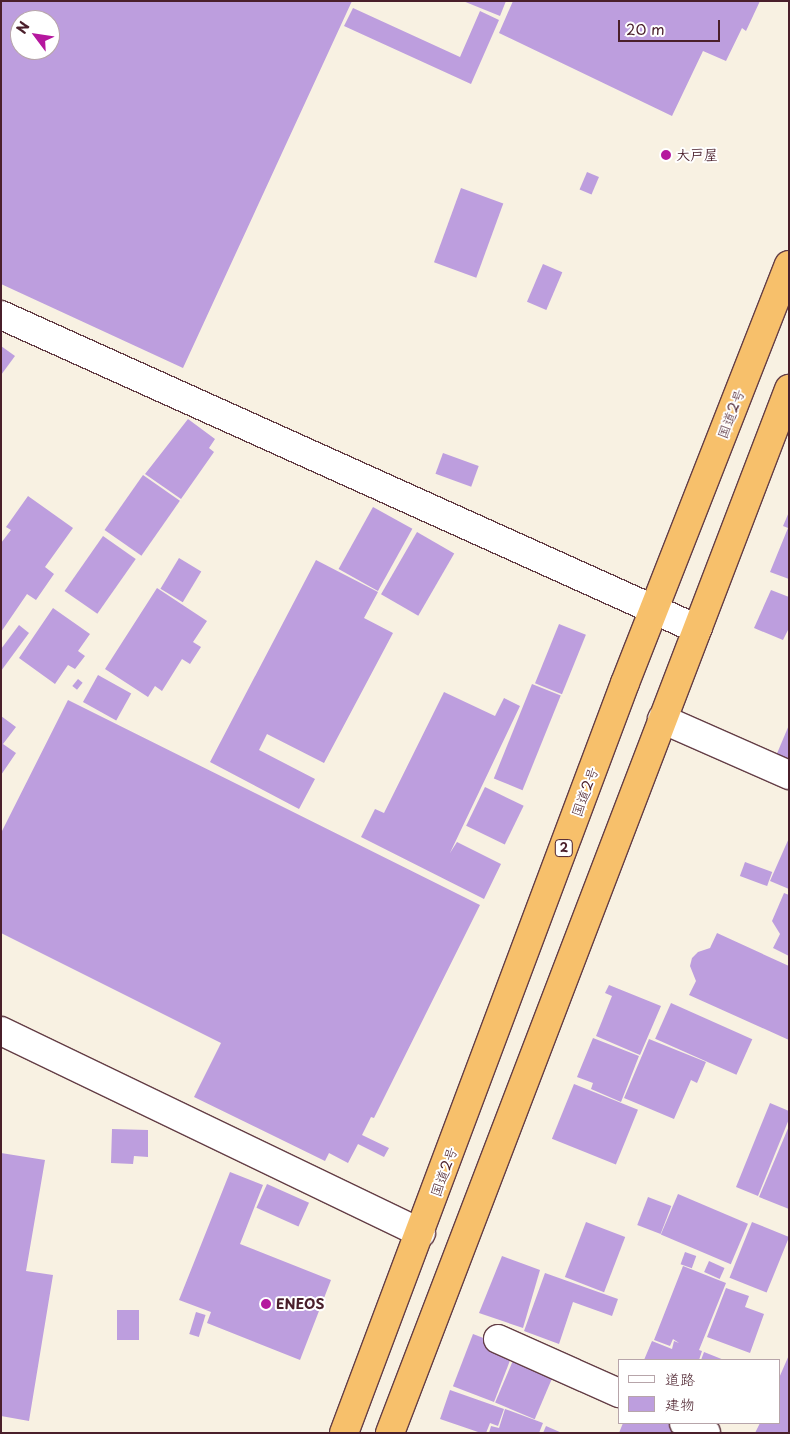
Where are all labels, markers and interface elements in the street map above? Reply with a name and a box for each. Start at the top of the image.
north arrow [10,10,60,60]
scale bar [620,10,722,42]
text: N [11,17,34,38]
text: 20 m [626,17,665,40]
place label: 大戸屋 [676,147,718,163]
marker: 大戸屋 [660,149,672,161]
street label: 国道2号 [714,387,748,441]
street label: 国道2号 [568,765,602,819]
road number: 2 [554,838,574,858]
street label: 国道2号 [427,1145,461,1199]
place label: ENEOS [276,1296,324,1312]
marker: ENEOS [260,1298,272,1310]
legend [618,1359,780,1424]
text: 道路 [665,1367,695,1390]
text: 建物 [665,1392,695,1415]

